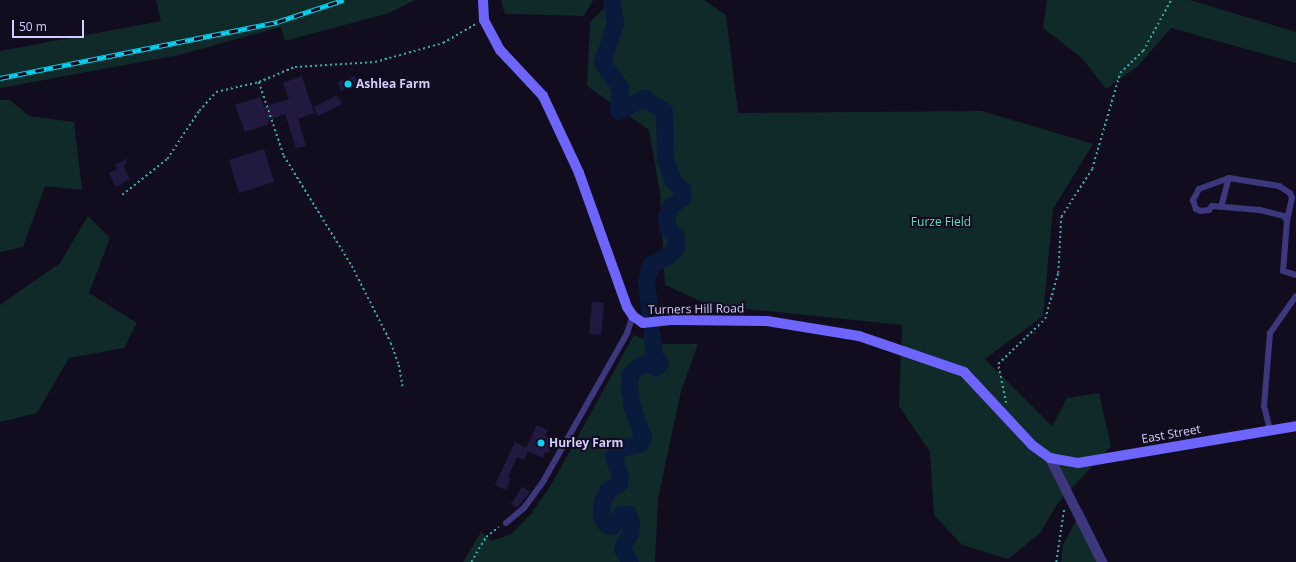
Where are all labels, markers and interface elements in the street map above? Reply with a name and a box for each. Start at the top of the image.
scale bar [14,12,86,38]
text: 50 m [19,18,47,35]
place label: Ashlea Farm [356,77,430,91]
marker: Ashlea Farm [343,79,353,89]
park label: Furze Field [911,215,971,229]
street label: Turners Hill Road [648,301,744,317]
street label: East Street [1140,422,1202,446]
place label: Hurley Farm [549,436,623,450]
marker: Hurley Farm [536,438,546,448]

